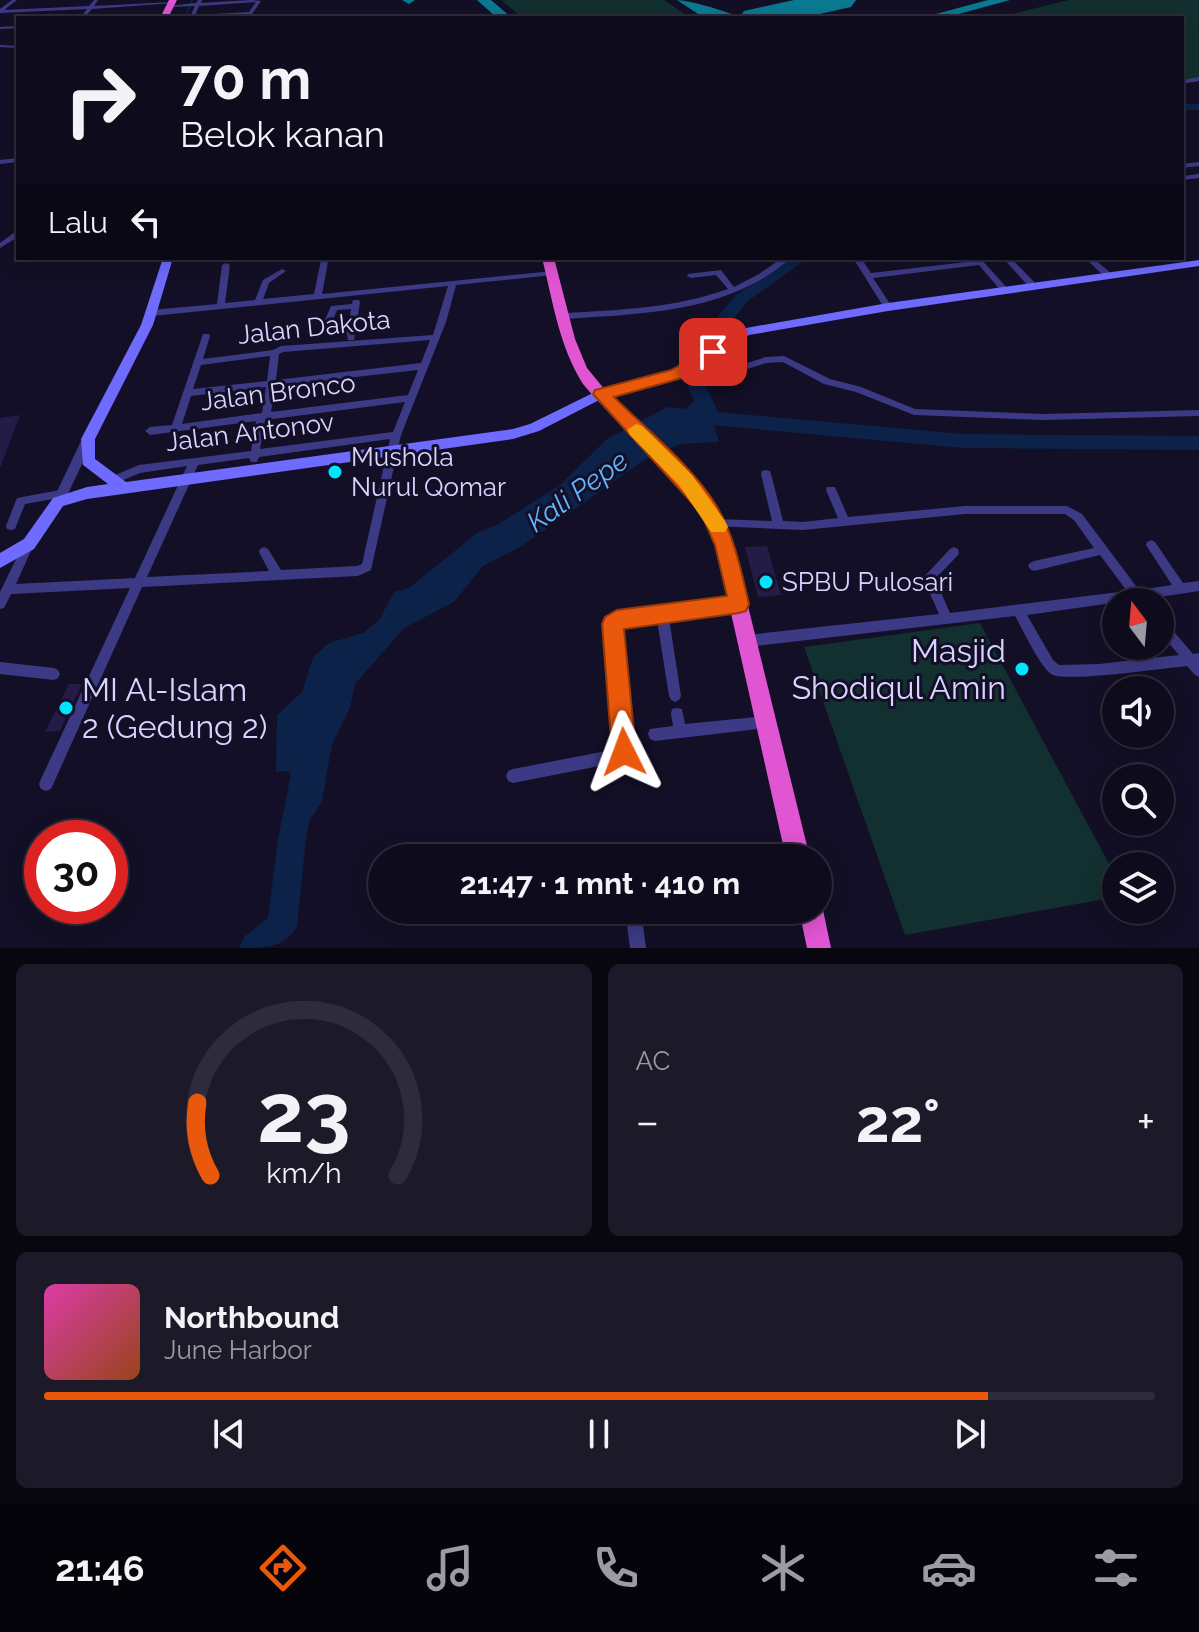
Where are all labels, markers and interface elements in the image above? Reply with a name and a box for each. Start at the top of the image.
text: 70 m [180,46,311,112]
icon: right [48,48,152,152]
text: Belok kanan [180,113,385,155]
icon: left [124,200,168,244]
text: Lalu [48,205,108,240]
street label: Jalan Dakota [236,304,392,350]
pin [679,318,747,386]
icon: arrive [691,330,735,374]
street label: Jalan Bronco [199,368,357,416]
street label: Jalan Antonov [164,407,336,457]
place label: Mushola Nurul Qomar [351,442,506,502]
water label: Kali Pepe [520,444,634,539]
marker: Mushola Nurul Qomar [326,463,344,481]
place label: SPBU Pulosari [782,567,953,597]
marker: SPBU Pulosari [757,573,775,591]
north arrow [1102,588,1174,660]
map controls [1102,588,1174,924]
place label: Masjid Shodiqul Amin [792,632,1006,706]
marker: Masjid Shodiqul Amin [1013,660,1031,678]
place label: MI Al-Islam 2 (Gedung 2) [82,671,267,745]
button: sound [1102,676,1174,748]
marker: MI Al-Islam 2 (Gedung 2) [57,699,75,717]
position arrow [582,710,666,794]
button: search [1102,764,1174,836]
speed limit sign: 30 [24,820,128,924]
button: layers [1102,852,1174,924]
text: 21:47 · 1 mnt · 410 m [460,866,740,901]
text: AC [636,1046,670,1076]
text: 23 [257,1064,350,1161]
text: 22° [856,1086,940,1156]
text: − [636,1096,659,1147]
text: + [1137,1096,1155,1147]
text: km/h [266,1156,341,1190]
text: Northbound [164,1300,339,1335]
text: June Harbor [164,1335,312,1365]
icon: previous [207,1412,251,1456]
icon: pause [577,1412,621,1456]
icon: next [948,1412,992,1456]
icon: directions [255,1540,311,1596]
icon: music [422,1540,478,1596]
icon: phone [588,1540,644,1596]
icon: climate [755,1540,811,1596]
icon: car [921,1540,977,1596]
icon: filters [1088,1540,1144,1596]
text: 21:46 [55,1547,145,1589]

